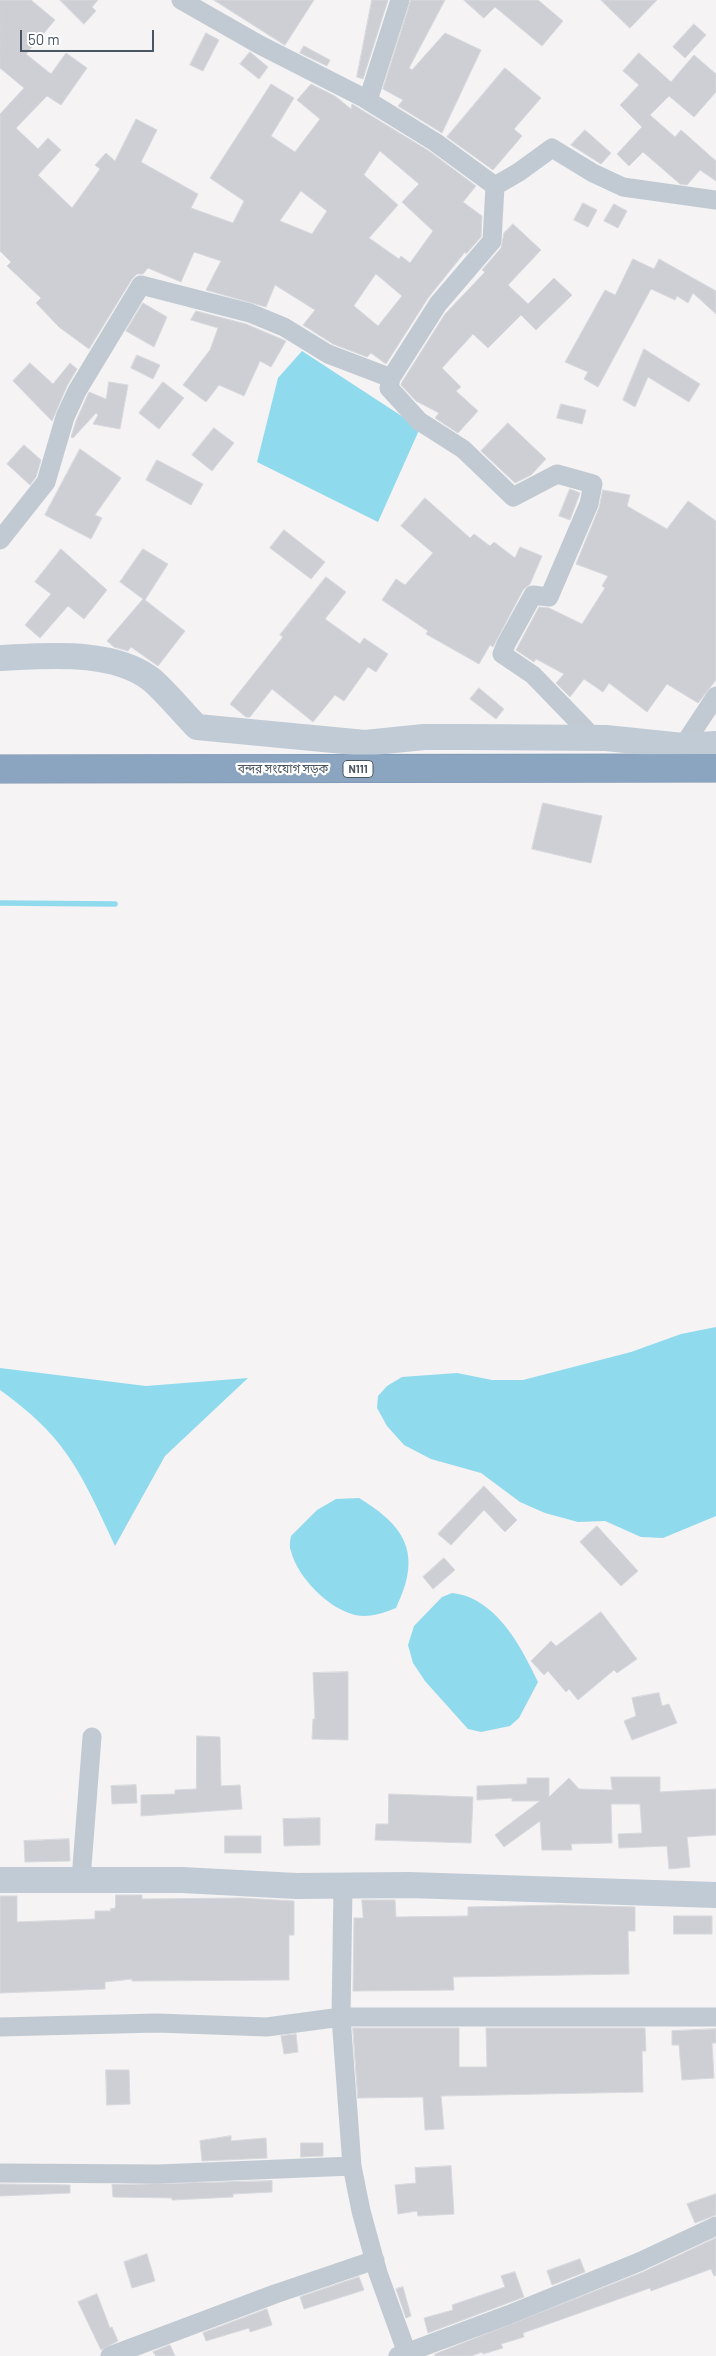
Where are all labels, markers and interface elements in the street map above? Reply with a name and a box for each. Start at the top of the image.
scale bar [22,20,156,52]
text: 50 m [28,30,60,48]
road number: N111 [343,761,373,778]
street label: বন্দর সংযোগ সড়ক [238,762,328,776]

